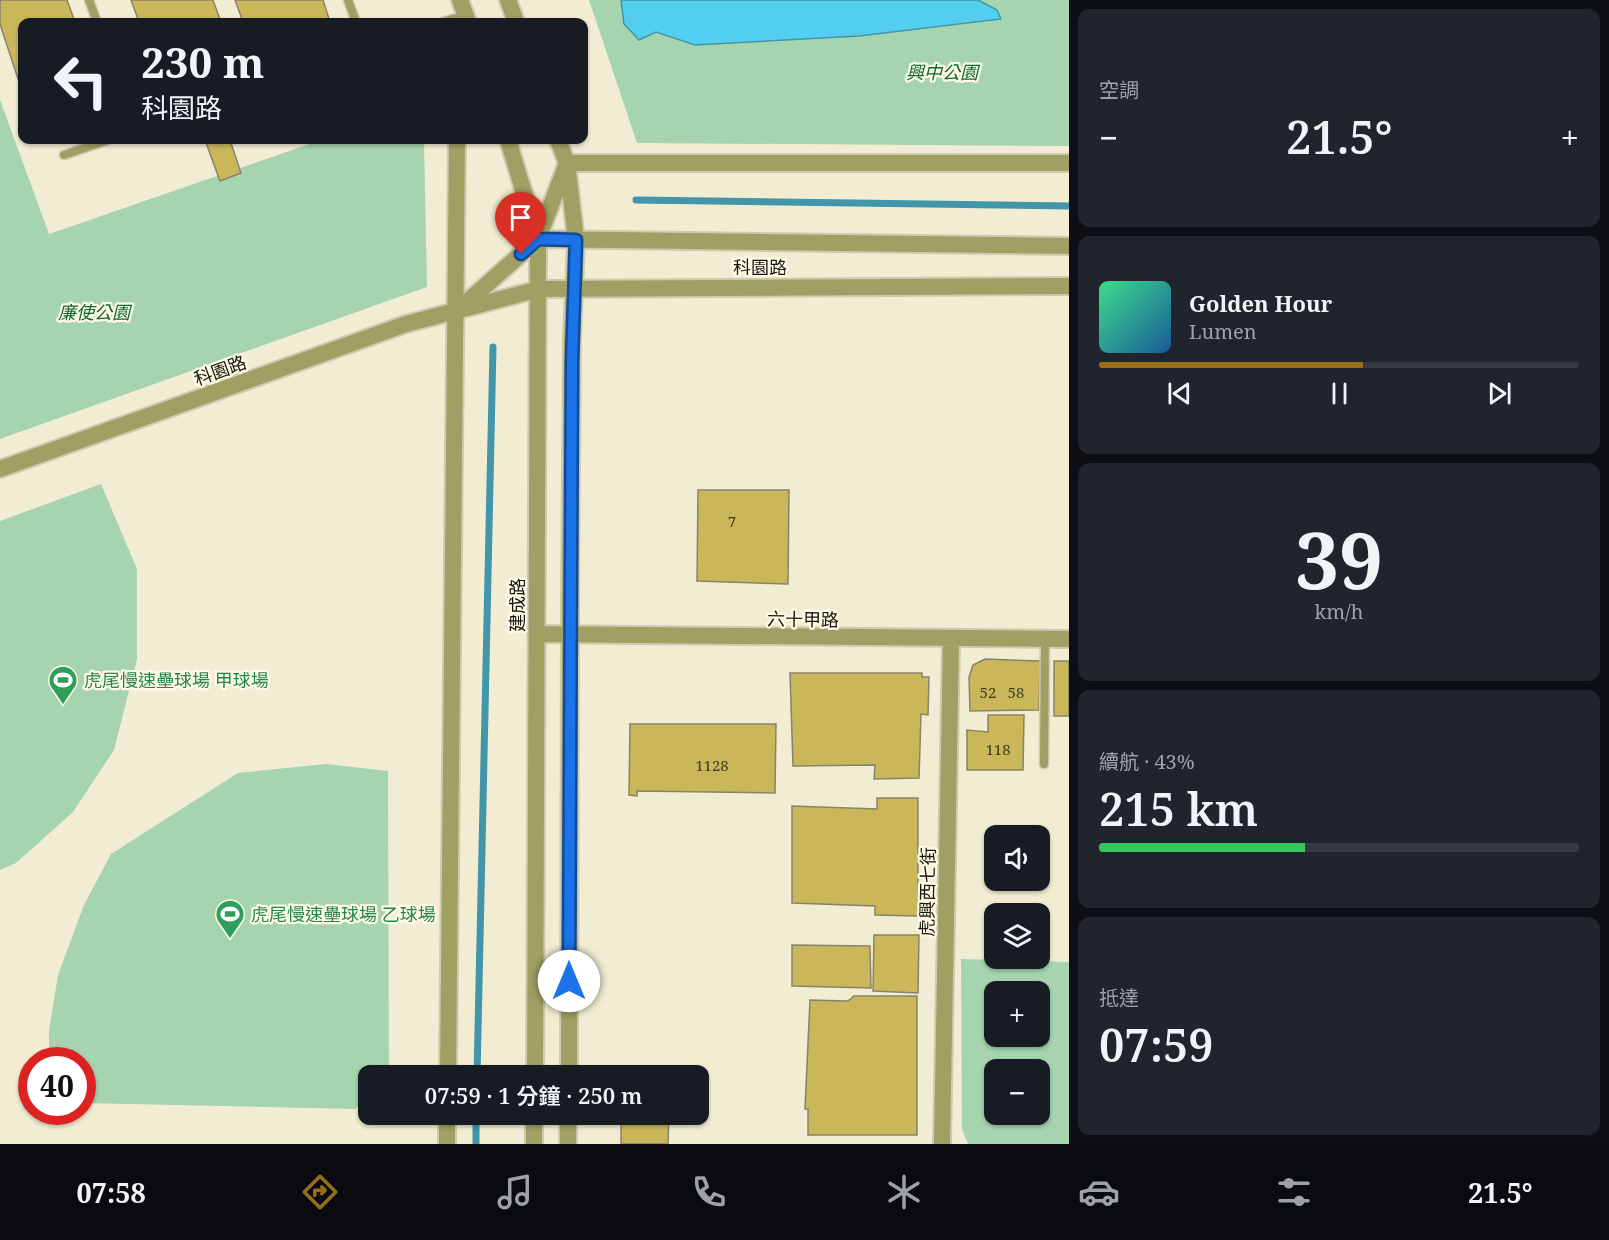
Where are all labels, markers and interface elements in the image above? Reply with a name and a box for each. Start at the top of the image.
text: 230 m [141,33,265,90]
icon: left [42,42,120,120]
park label: 興中公園 [906,60,981,84]
text: 空調 [1099,76,1139,103]
text: 科園路 [141,89,222,126]
text: 21.5° [1286,106,1393,167]
text: − [1099,115,1118,160]
text: + [1561,115,1579,160]
pin [495,192,546,254]
icon: arrive [504,201,537,234]
street label: 科園路 [733,255,787,279]
text: Golden Hour [1189,288,1332,318]
park label: 廉使公園 [58,300,133,324]
text: Lumen [1189,318,1257,345]
street label: 科園路 [191,349,249,391]
icon: previous [1163,377,1196,410]
icon: pause [1323,377,1356,410]
icon: next [1483,377,1516,410]
text: 39 [1295,506,1383,612]
house number: 7 [728,511,736,531]
street label: 建成路 [505,578,529,632]
text: km/h [1314,598,1364,625]
street label: 六十甲路 [767,606,839,632]
sports icon: 虎尾慢速壘球場 甲球場 [47,664,79,706]
place label: 虎尾慢速壘球場 甲球場 [84,668,269,692]
house number: 52 [980,682,996,702]
house number: 58 [1008,682,1024,702]
house number: 118 [985,739,1011,759]
text: 續航 · 43% [1099,748,1195,775]
house number: 1128 [695,755,729,775]
text: 215 km [1099,778,1258,839]
map controls [984,825,1050,1125]
button: sound [984,825,1050,891]
street label: 虎興西七街 [914,847,940,937]
sports icon: 虎尾慢速壘球場 乙球場 [214,898,246,940]
place label: 虎尾慢速壘球場 乙球場 [251,902,436,926]
button: layers [984,903,1050,969]
position arrow [537,949,601,1013]
button: + [984,981,1050,1047]
text: 抵達 [1099,984,1139,1011]
text: 07:59 [1099,1014,1214,1075]
speed limit sign: 40 [18,1047,96,1125]
button: − [984,1059,1050,1125]
text: 07:59 · 1 分鐘 · 250 m [425,1080,642,1110]
icon: directions [299,1171,341,1213]
icon: music [494,1171,536,1213]
icon: phone [688,1171,730,1213]
icon: climate [883,1171,925,1213]
icon: car [1078,1171,1120,1213]
icon: filters [1273,1171,1315,1213]
text: 07:58 [76,1174,146,1211]
text: 21.5° [1468,1174,1533,1211]

